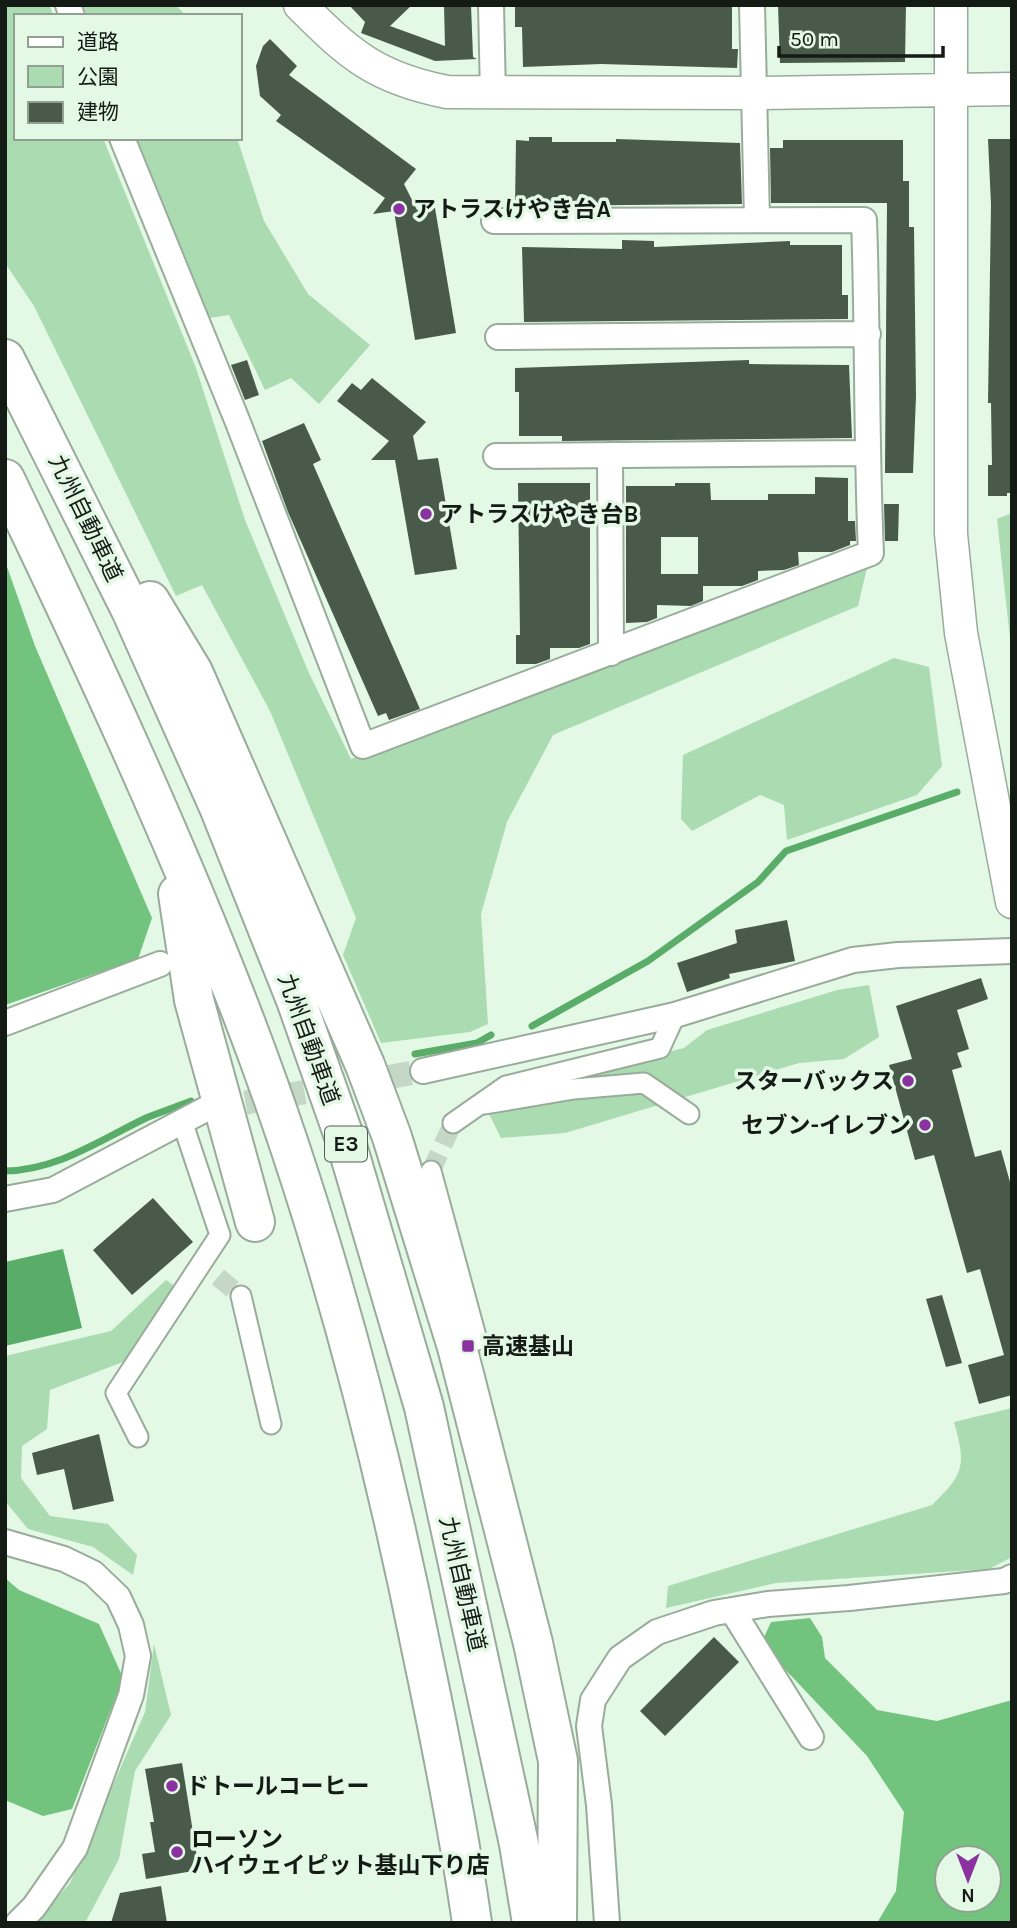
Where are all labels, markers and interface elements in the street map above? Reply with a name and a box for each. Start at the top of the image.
legend [14,14,242,140]
scale bar [779,14,944,58]
text: 50 m [790,27,839,51]
text: 道路 [77,30,119,54]
text: 公園 [77,65,119,89]
text: 建物 [77,100,119,124]
place label: アトラスけやき台A [413,196,611,223]
marker: アトラスけやき台A [391,201,407,217]
street label: 九州自動車道 [43,450,128,586]
place label: アトラスけやき台B [440,501,638,528]
marker: アトラスけやき台B [418,506,434,522]
street label: 九州自動車道 [272,970,345,1109]
place label: スターバックス [734,1068,894,1095]
marker: スターバックス [900,1073,916,1089]
place label: セブン-イレブン [741,1112,911,1139]
marker: セブン-イレブン [917,1117,933,1133]
road number: E3 [325,1126,367,1162]
place label: 高速基山 [482,1333,574,1360]
marker: 高速基山 [460,1338,476,1354]
street label: 九州自動車道 [434,1514,491,1654]
place label: ドトールコーヒー [186,1773,370,1800]
marker: ドトールコーヒー [164,1778,180,1794]
place label: ローソン ハイウェイピット基山下り店 [191,1826,490,1879]
marker: ローソン ハイウェイピット基山下り店 [169,1844,185,1860]
north arrow [933,1844,1003,1914]
text: N [961,1884,975,1906]

